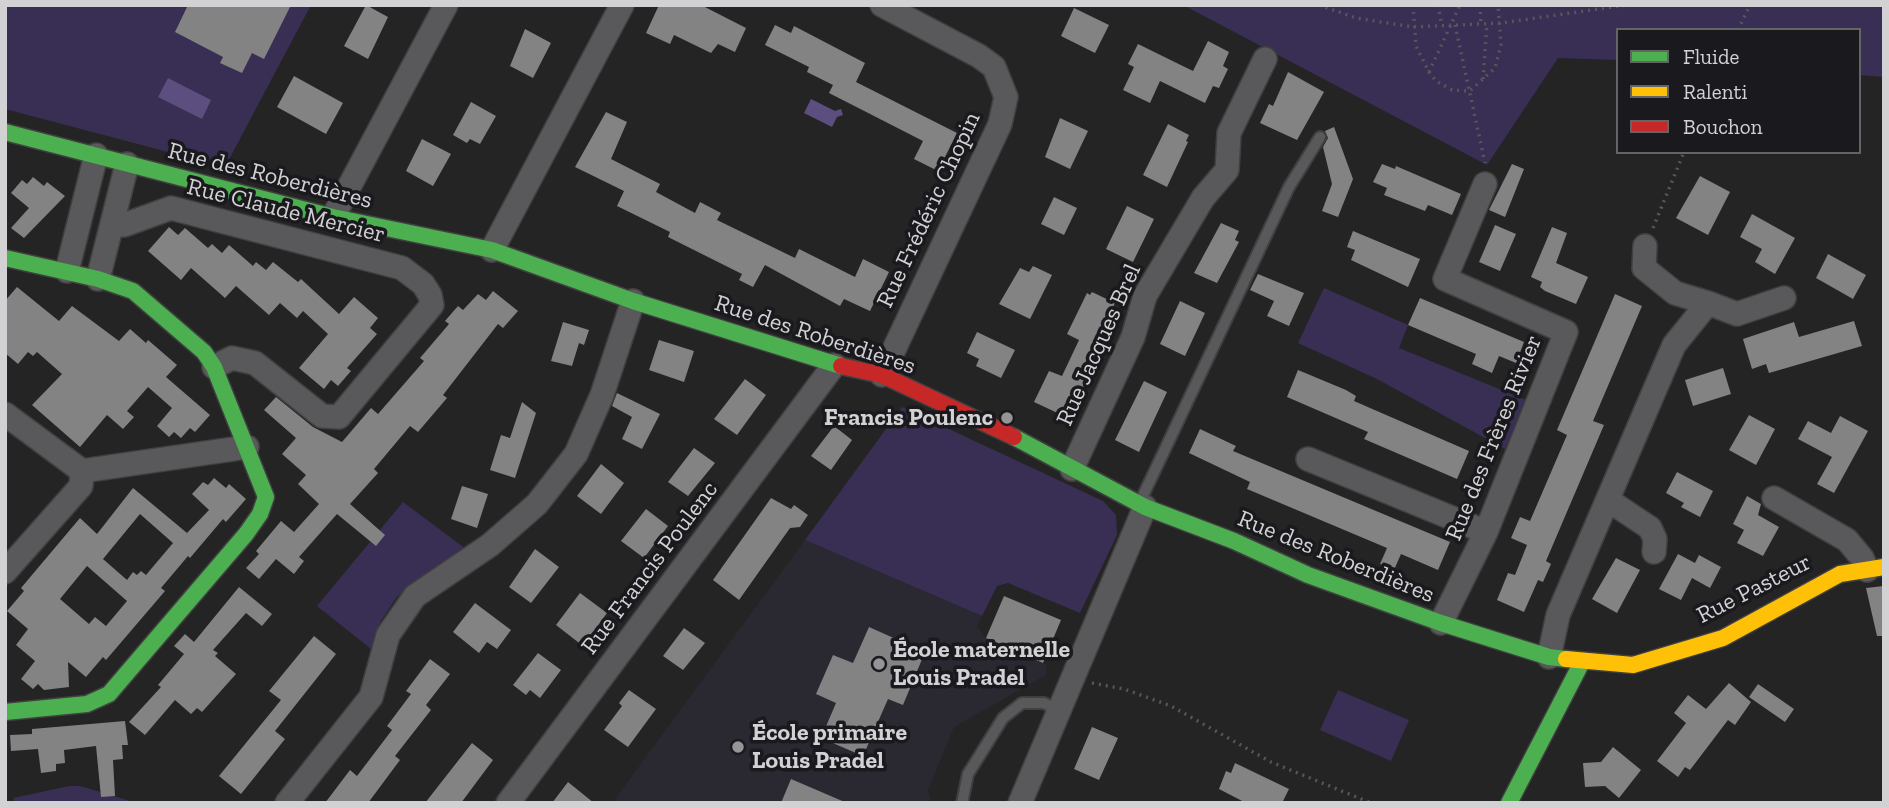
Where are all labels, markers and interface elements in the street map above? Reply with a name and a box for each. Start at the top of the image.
legend [1616,28,1861,154]
text: Fluide [1683,44,1739,69]
text: Ralenti [1683,79,1747,104]
street label: Rue Frédéric Chopin [871,108,987,312]
text: Bouchon [1683,114,1763,139]
street label: Rue des Roberdières [165,137,375,215]
street label: Rue Claude Mercier [184,172,388,250]
street label: Rue Jacques Brel [1051,260,1147,430]
street label: Rue des Roberdières [711,289,919,381]
street label: Rue des Frères Rivier [1440,331,1548,545]
place label: Francis Poulenc [824,404,993,432]
marker: Francis Poulenc [999,410,1015,426]
street label: Rue Francis Poulenc [576,476,724,660]
street label: Rue des Roberdières [1233,504,1439,610]
street label: Rue Pasteur [1692,548,1816,630]
place label: École maternelle Louis Pradel [893,636,1070,692]
marker: École maternelle Louis Pradel [871,656,887,672]
place label: École primaire Louis Pradel [752,719,907,775]
marker: École primaire Louis Pradel [730,739,746,755]

